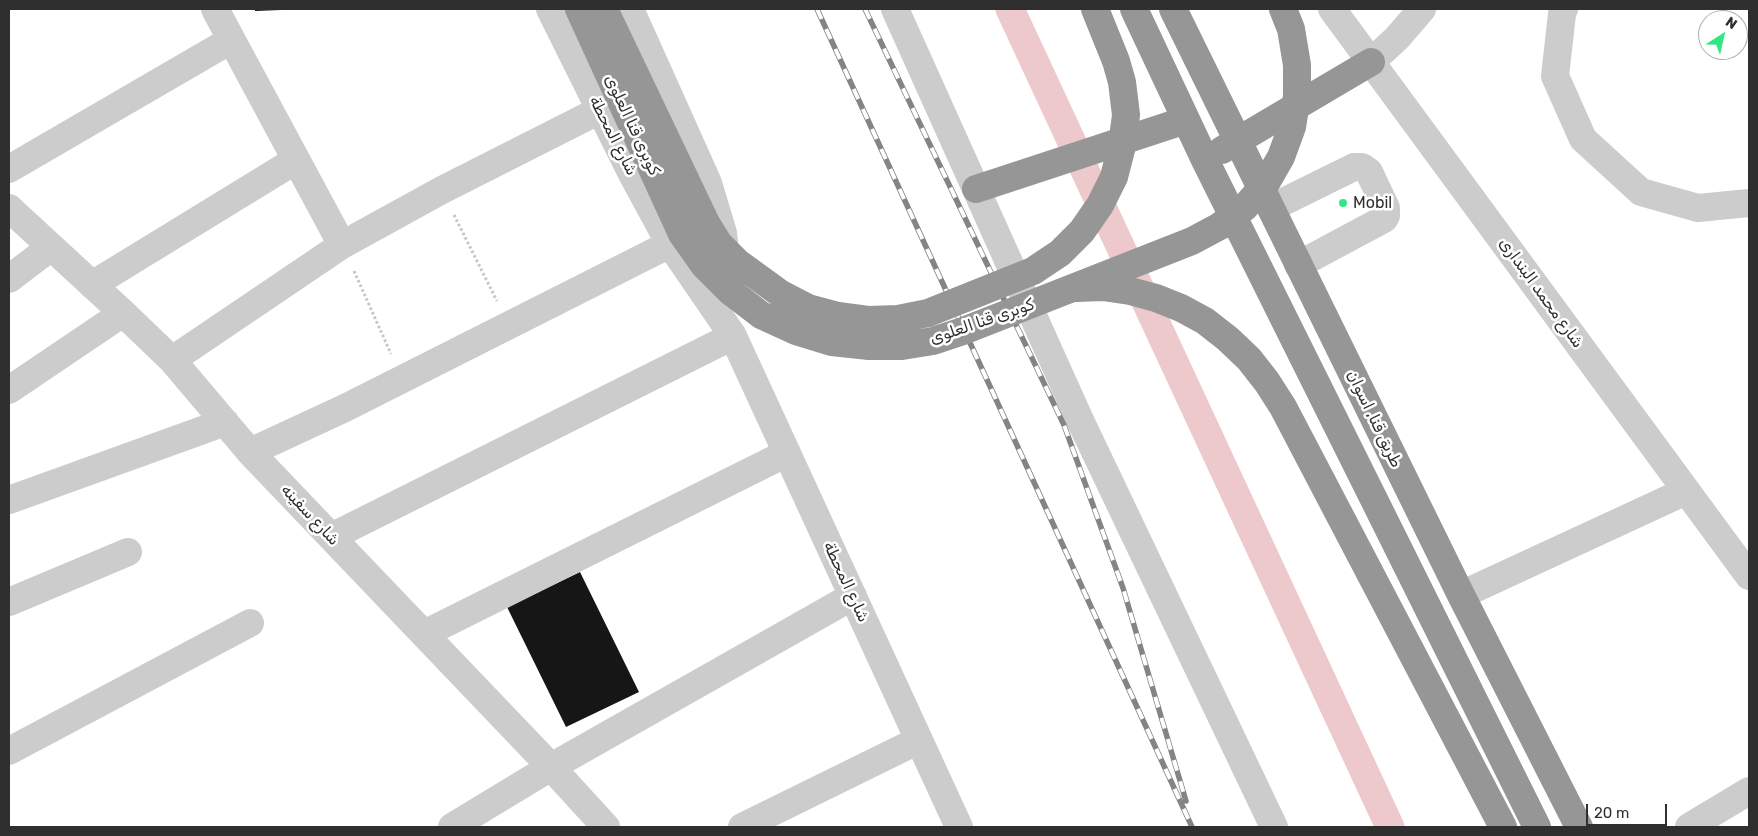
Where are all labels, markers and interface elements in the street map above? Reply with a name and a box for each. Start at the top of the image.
north arrow [1698,10,1748,60]
text: N [1722,13,1740,33]
street label: كوبرى قنا العلوى [600,72,664,178]
street label: شارع المحطة [585,93,641,179]
place label: Mobil [1353,193,1392,213]
marker: Mobil [1337,197,1349,209]
street label: شارع محمد البندارى [1495,234,1587,352]
street label: كوبرى قنا العلوى [927,295,1037,349]
street label: طريق قنا, اسوان [1342,367,1406,471]
street label: شارع سفينه [277,481,343,549]
street label: شارع المحطة [819,539,873,625]
scale bar [1588,794,1669,826]
text: 20 m [1594,804,1629,822]

